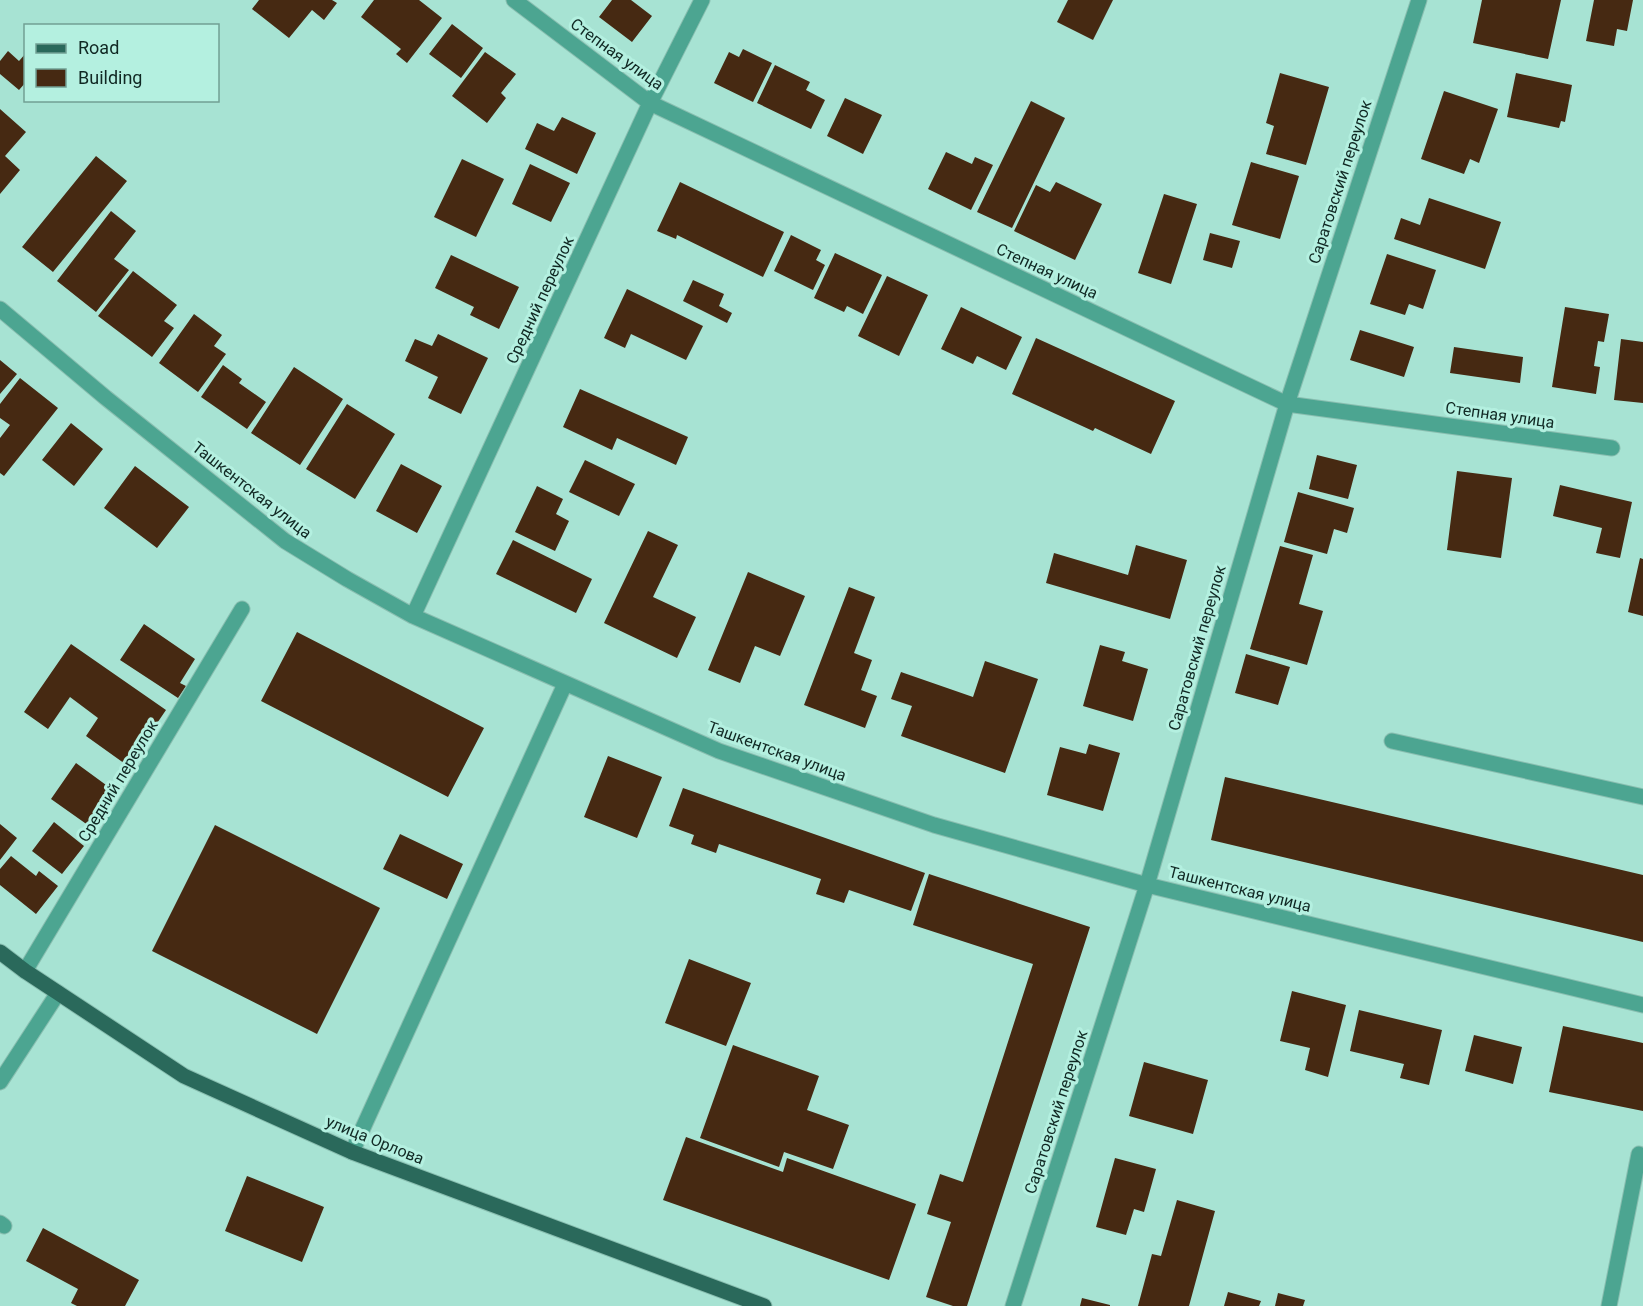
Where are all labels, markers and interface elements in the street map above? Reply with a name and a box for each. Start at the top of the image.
street label: Степная улица [567,14,667,94]
legend [24,24,219,102]
text: Road [78,37,119,58]
text: Building [78,67,142,88]
street label: Саратовский переулок [1305,97,1376,266]
street label: Средний переулок [502,233,578,367]
street label: Степная улица [993,239,1101,303]
street label: Степная улица [1444,398,1556,432]
street label: Ташкентская улица [189,438,315,542]
street label: Саратовский переулок [1164,563,1230,733]
street label: Средний переулок [74,716,162,845]
street label: Ташкентская улица [705,717,849,785]
street label: Ташкентская улица [1167,862,1313,916]
street label: Саратовский переулок [1021,1027,1092,1196]
street label: улица Орлова [323,1112,427,1168]

